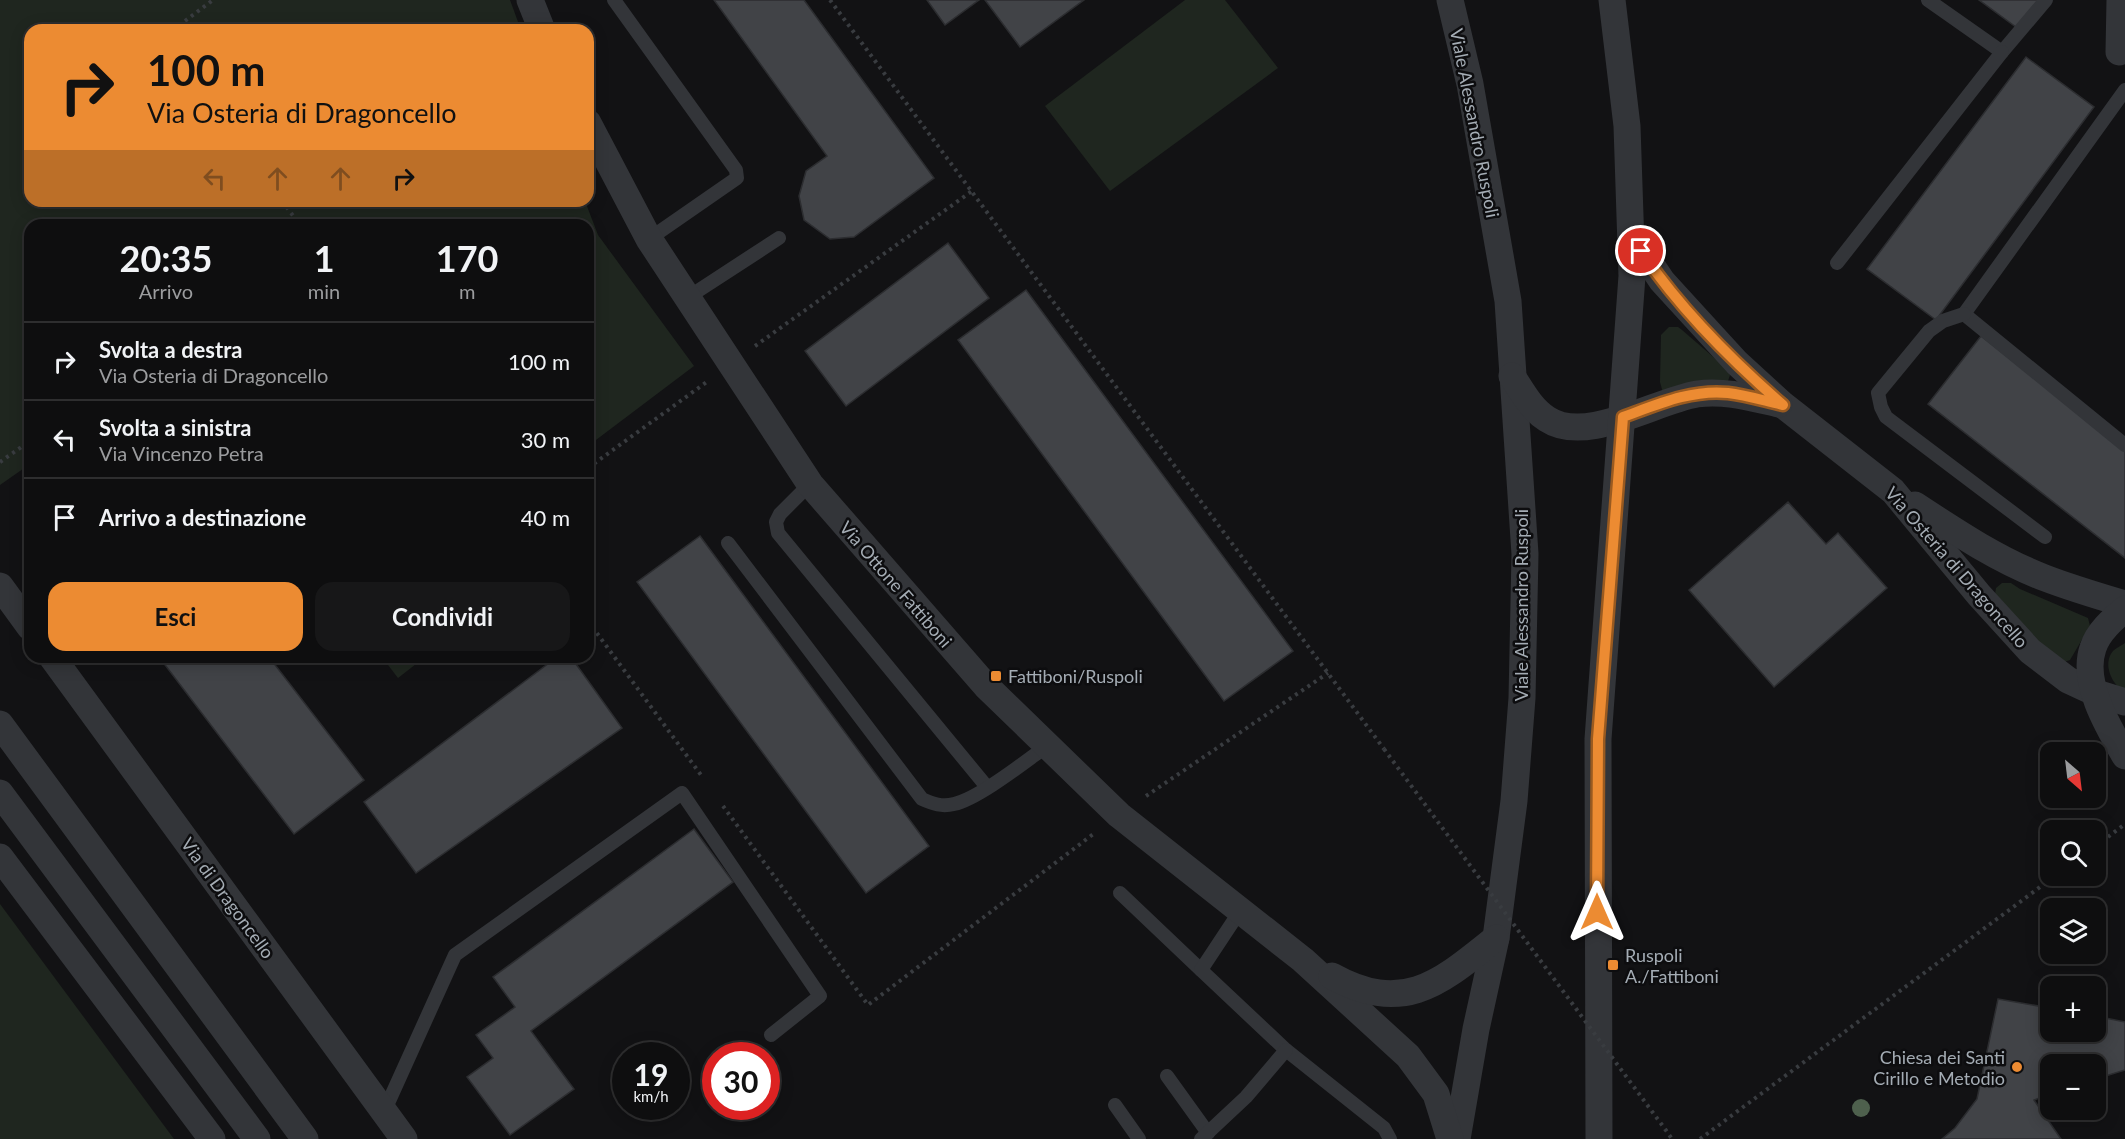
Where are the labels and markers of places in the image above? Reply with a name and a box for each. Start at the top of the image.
pin [1615,225,1666,276]
place label: Fattiboni/Ruspoli [1008,665,1143,687]
marker: Fattiboni/Ruspoli [989,669,1003,683]
place label: Ruspoli A./Fattiboni [1625,944,1719,987]
marker: Ruspoli A./Fattiboni [1606,958,1620,972]
place label: Chiesa dei Santi Cirillo e Metodio [1873,1046,2005,1089]
marker: Chiesa dei Santi Cirillo e Metodio [2010,1060,2024,1074]

